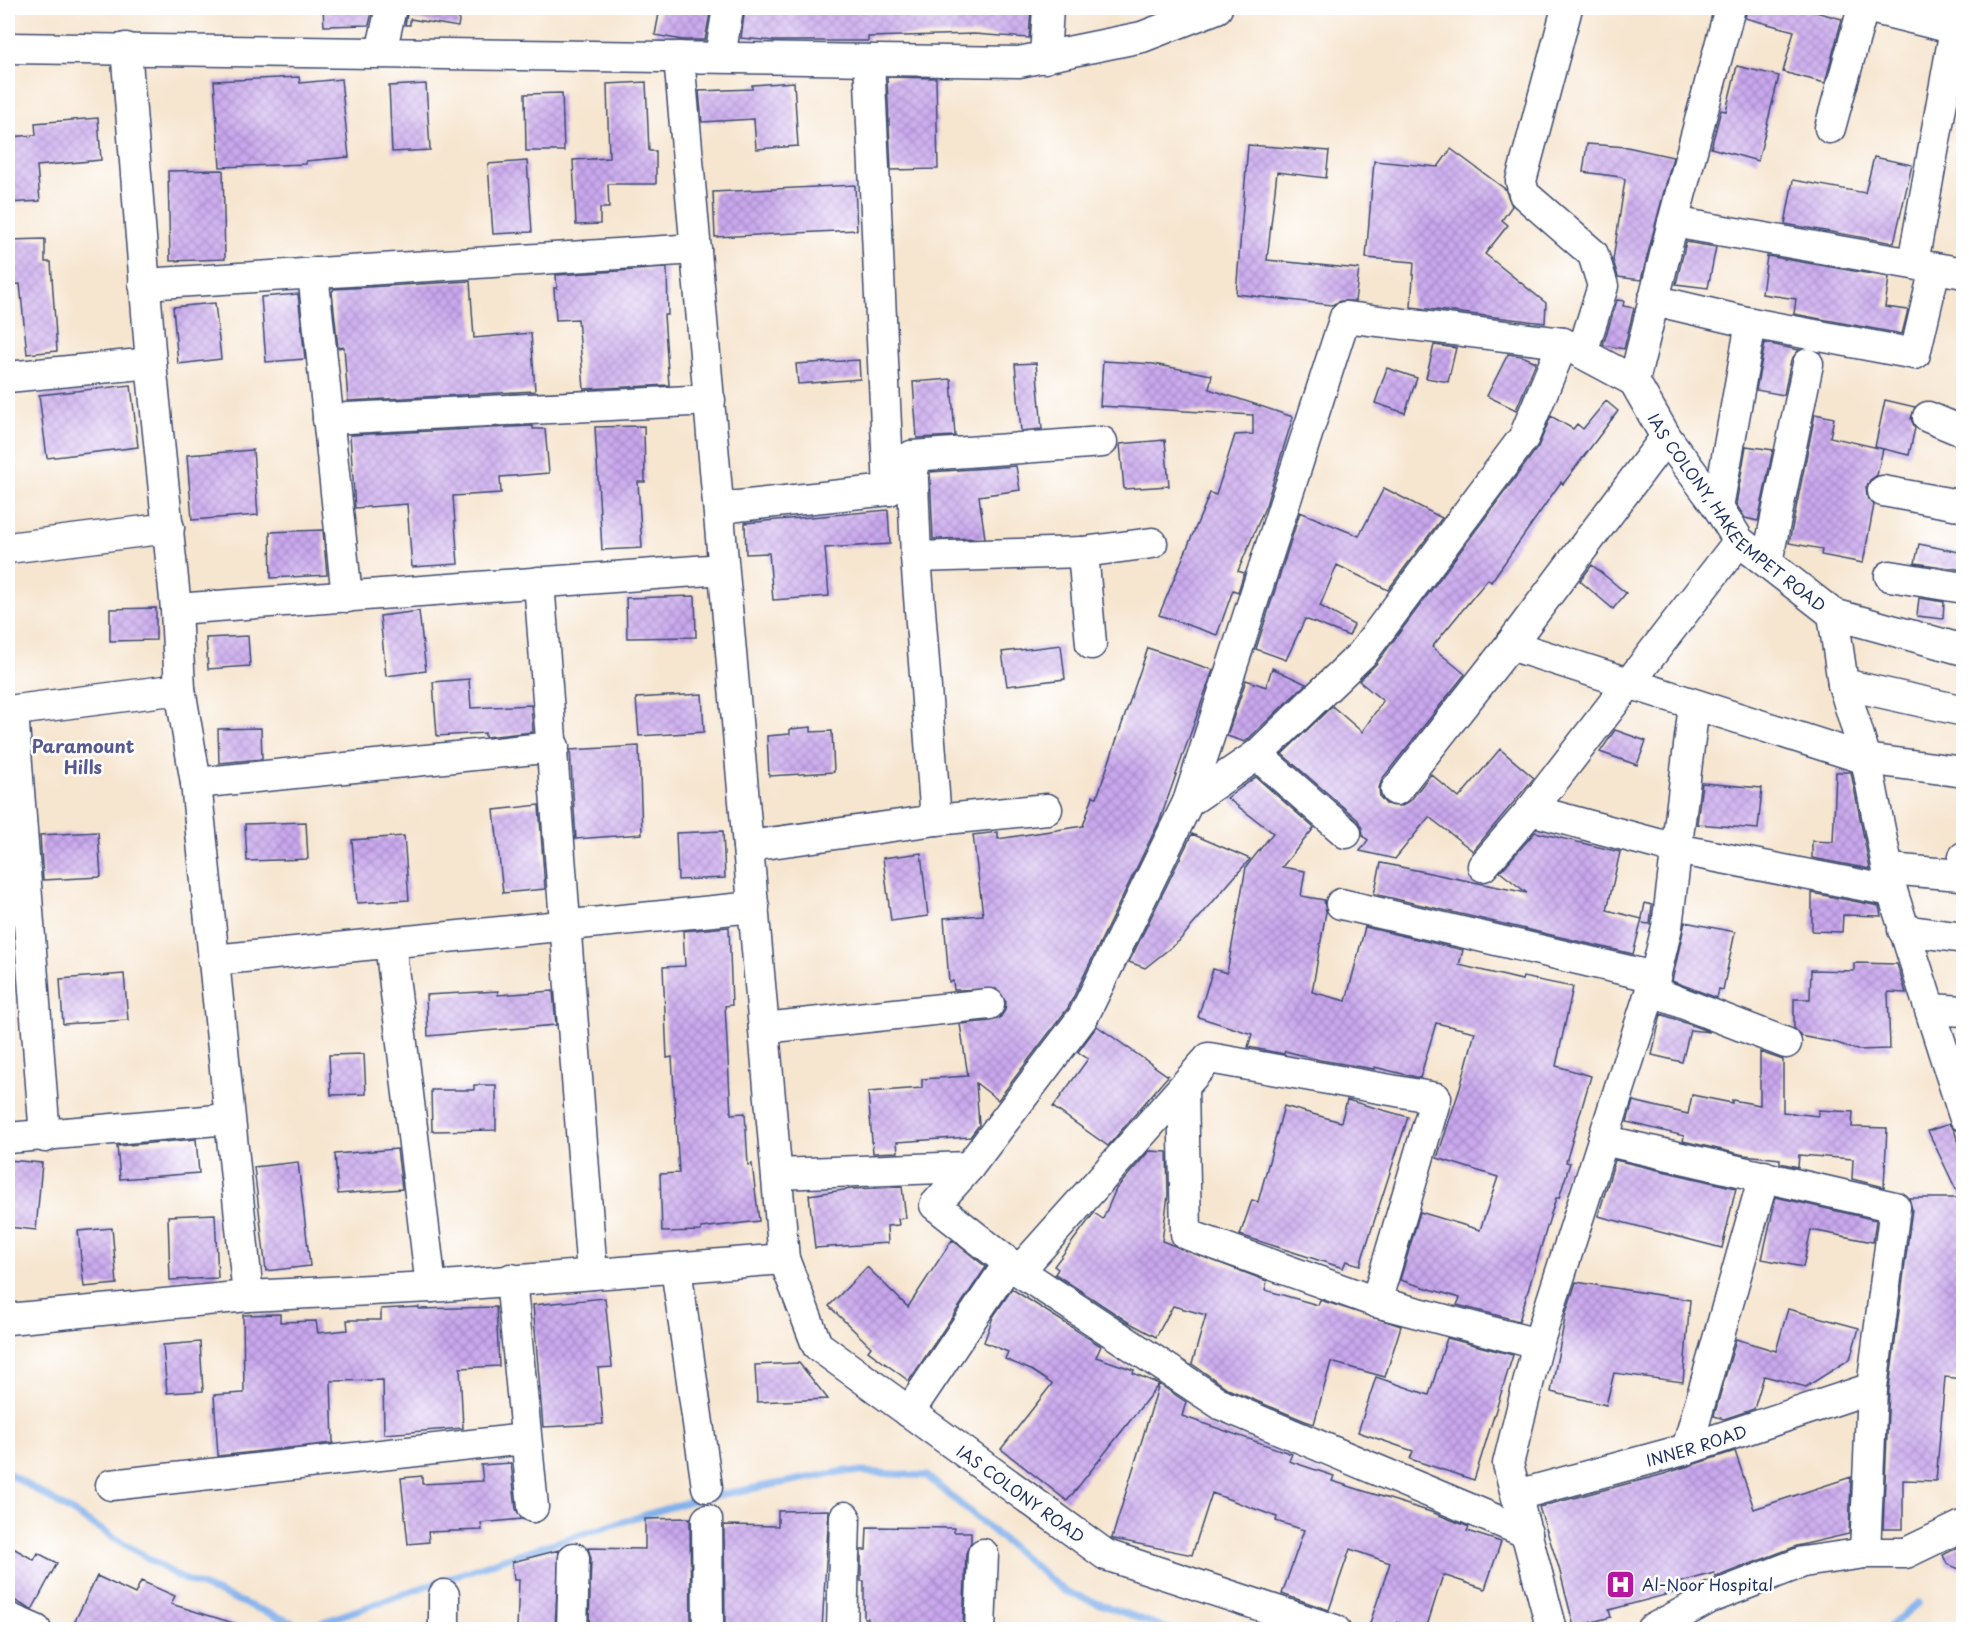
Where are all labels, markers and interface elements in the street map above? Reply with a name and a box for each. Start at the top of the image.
street label: IAS COLONY, HAKEEMPET ROAD [1643,408,1831,617]
district label: Paramount Hills [32,732,135,780]
street label: INNER ROAD [1643,1418,1750,1472]
street label: IAS COLONY ROAD [952,1439,1090,1548]
hospital icon: Al-Noor Hospital [1605,1568,1637,1600]
place label: Al-Noor Hospital [1642,1572,1773,1596]

